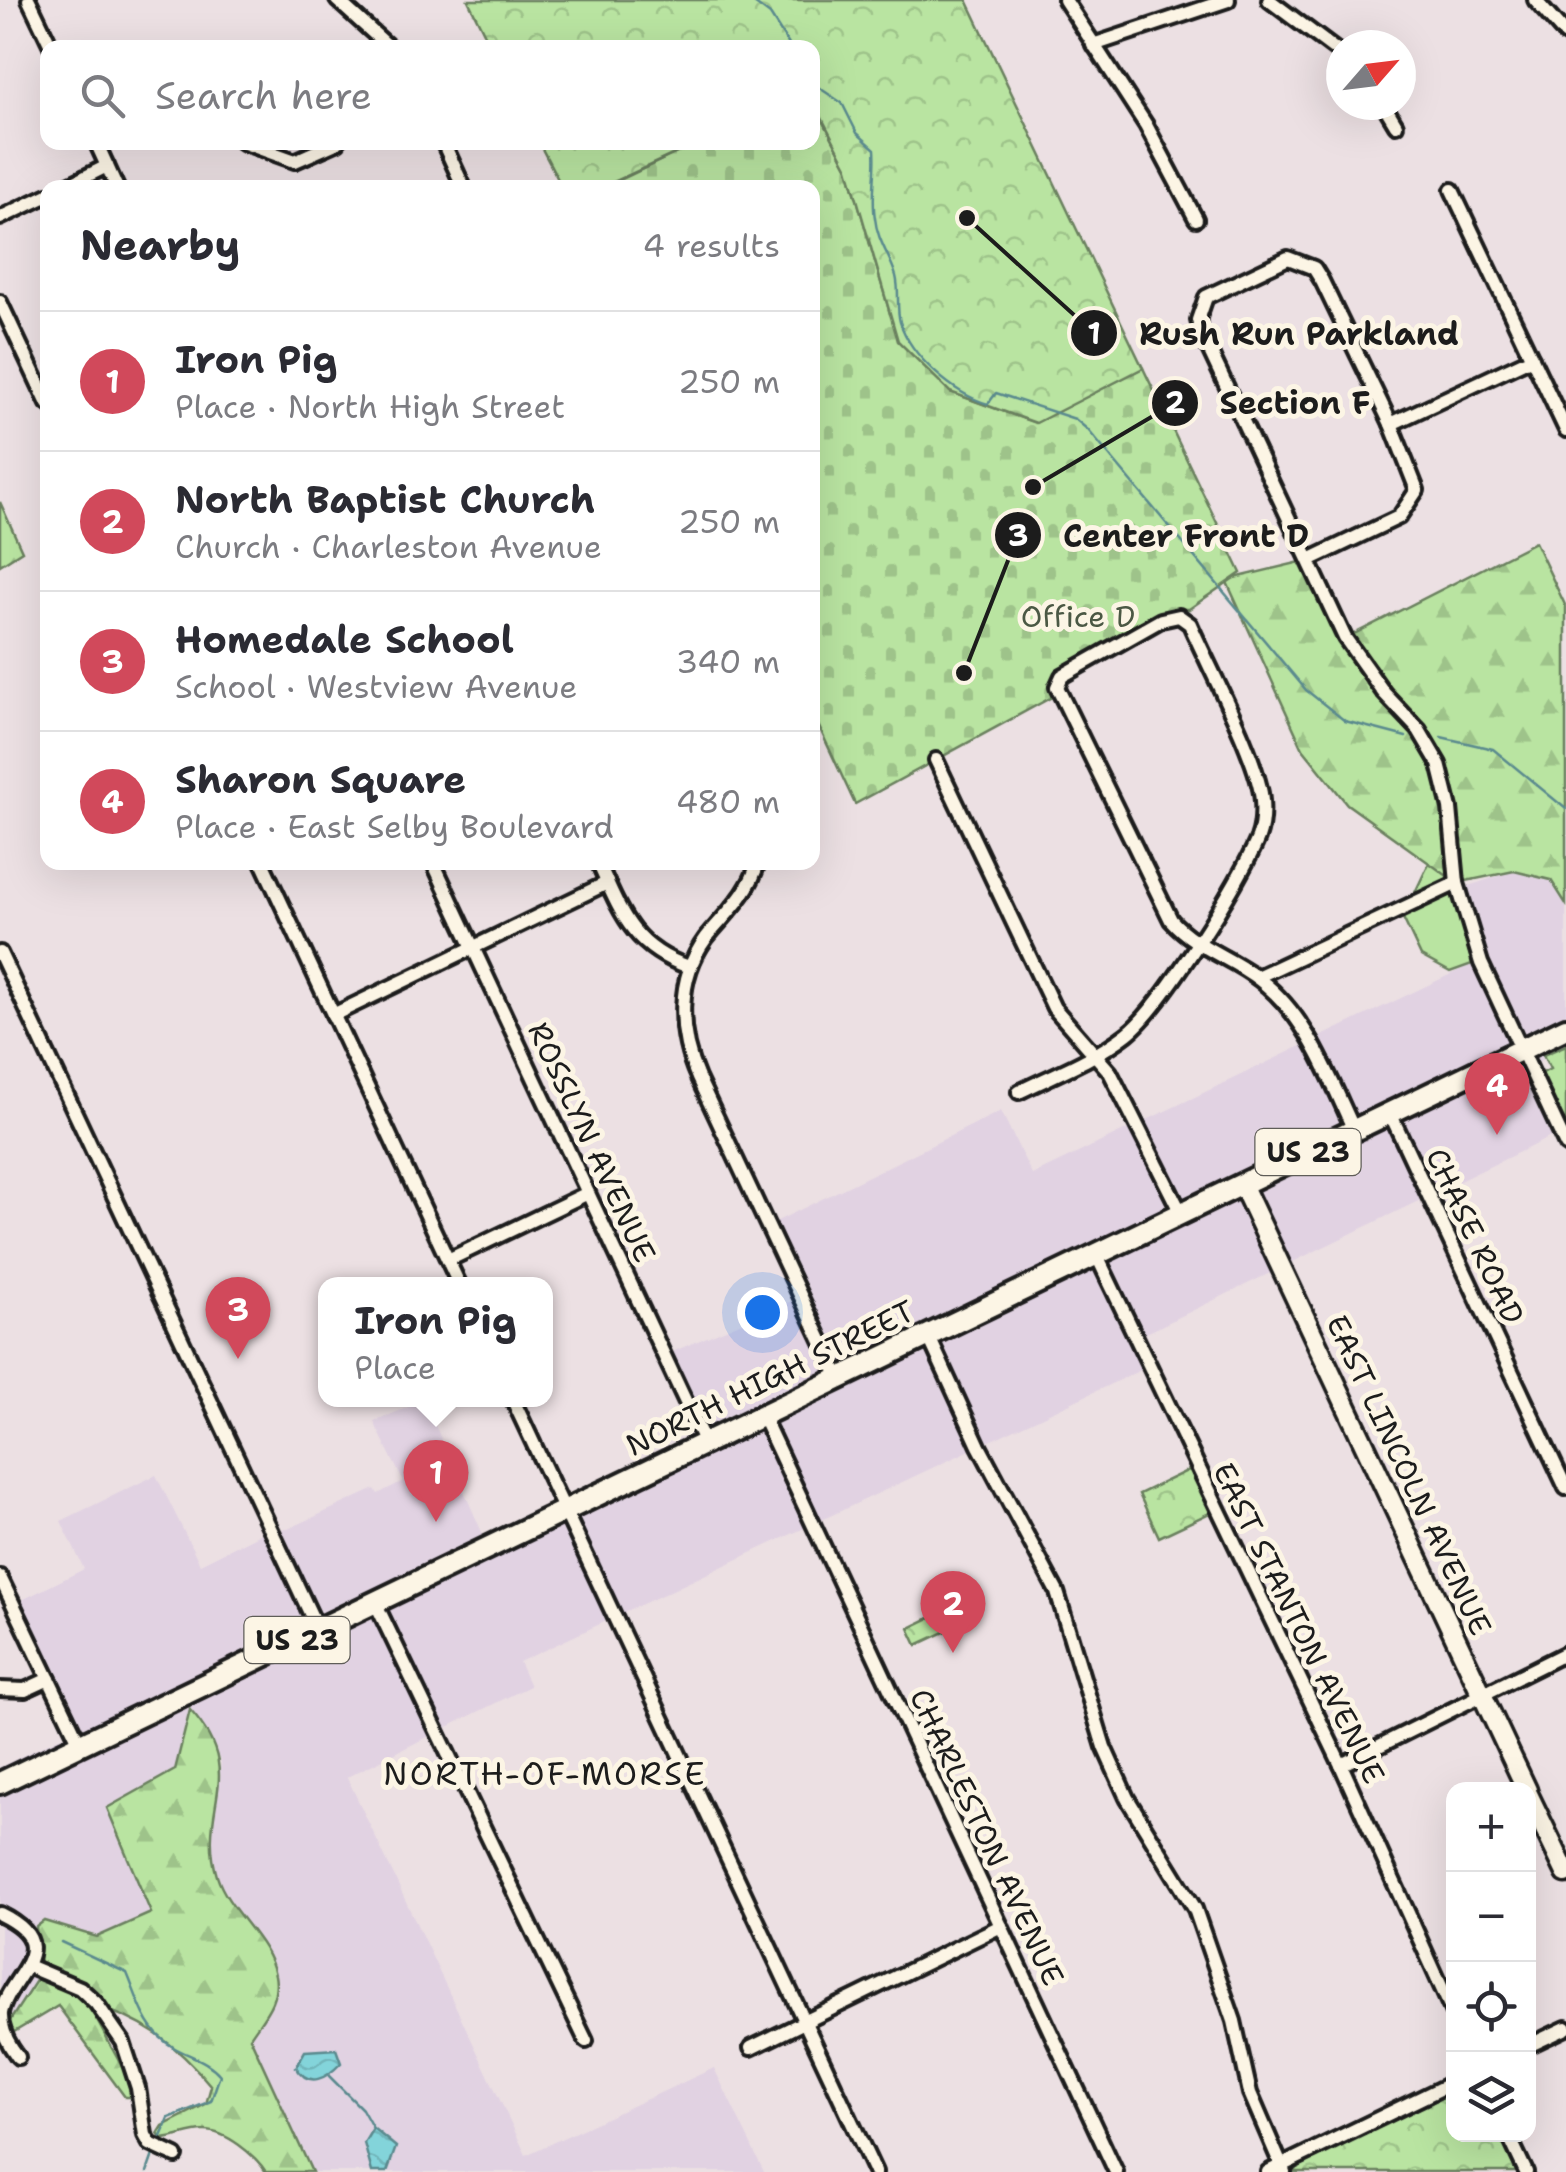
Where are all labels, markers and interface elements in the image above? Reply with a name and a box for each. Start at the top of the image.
north arrow [1326,30,1416,120]
search box [40,40,820,150]
icon: search [75,68,130,123]
text: Search here [155,70,372,121]
text: Nearby [80,217,240,273]
text: 4 results [643,224,780,267]
callout: Rush Run Parkland [1069,302,1479,364]
text: Rush Run Parkland [1139,312,1459,355]
text: 1 [1087,313,1101,354]
text: Iron Pig [175,334,337,385]
text: 1 [105,360,120,403]
text: 250 m [678,360,780,403]
callout: Section F [1150,372,1391,434]
text: Section F [1220,381,1370,424]
text: 2 [1165,382,1186,423]
text: Place · North High Street [175,385,565,428]
text: North Baptist Church [175,474,595,525]
text: 2 [101,500,124,543]
text: 250 m [678,500,780,543]
callout: Center Front D [993,504,1329,566]
text: Center Front D [1063,514,1309,557]
text: 3 [1008,515,1029,556]
text: Church · Charleston Avenue [175,525,602,568]
park label: Office D [1021,596,1135,637]
text: Homedale School [175,614,514,665]
text: 3 [101,640,124,683]
text: 340 m [676,640,780,683]
text: School · Westview Avenue [175,665,577,708]
text: Sharon Square [175,754,466,805]
text: 4 [101,780,124,823]
text: 480 m [676,780,780,823]
text: Place · East Selby Boulevard [175,805,614,848]
street label: ROSSLYN AVENUE [518,1015,666,1269]
pin: 4 [1464,1052,1530,1135]
road number: US 23 [1256,1129,1360,1175]
street label: CHASE ROAD [1416,1141,1534,1331]
pin: 3 [206,1276,270,1359]
popup [318,1277,553,1407]
your location [737,1287,788,1338]
street label: NORTH HIGH STREET [619,1290,921,1466]
text: Iron Pig [354,1295,517,1346]
street label: EAST LINCOLN AVENUE [1317,1308,1501,1642]
text: Place [354,1346,436,1389]
pin: 1 [404,1440,468,1522]
street label: EAST STANTON AVENUE [1203,1456,1395,1790]
pin: 2 [920,1570,986,1653]
road number: US 23 [244,1617,350,1663]
street label: CHARLESTON AVENUE [900,1682,1074,1992]
district label: NORTH-OF-MORSE [383,1752,707,1795]
map controls [1446,1782,1536,2142]
button: + [1446,1782,1536,1872]
button: − [1446,1872,1536,1962]
button: locate [1446,1962,1536,2052]
button: layers [1446,2052,1536,2142]

